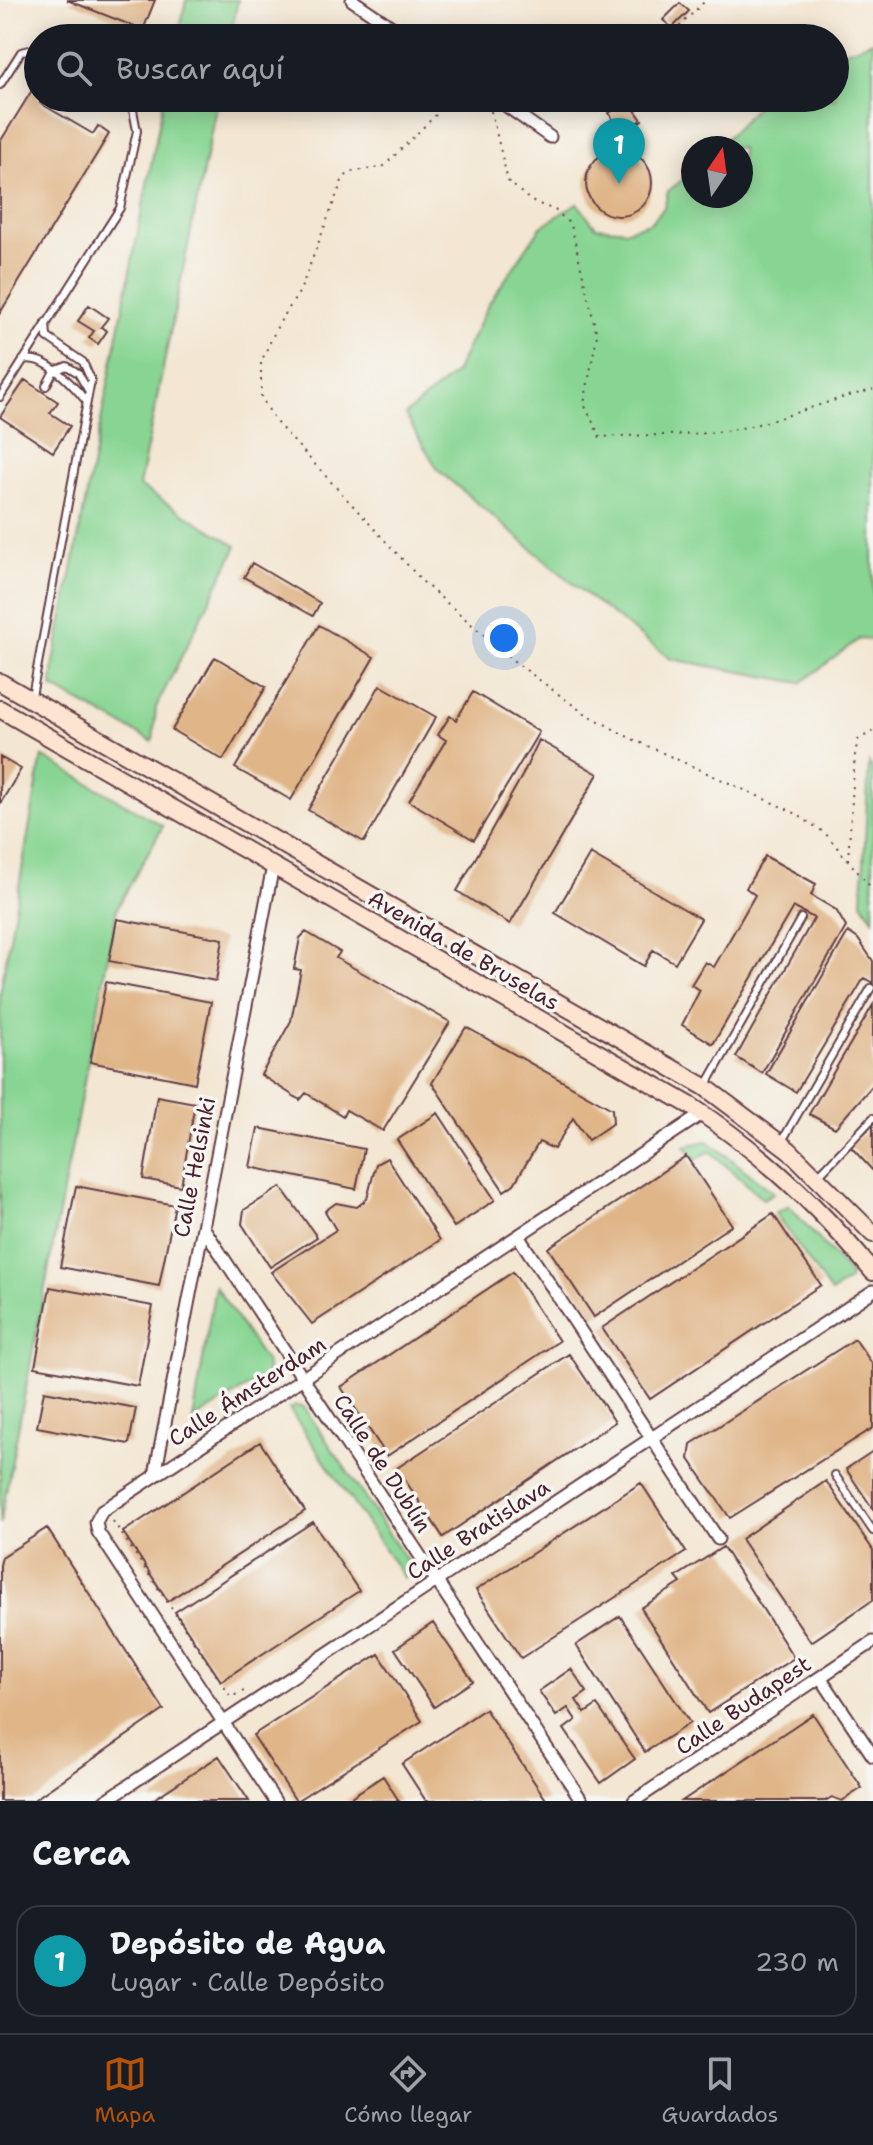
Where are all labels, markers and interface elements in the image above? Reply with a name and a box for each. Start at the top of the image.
search box [24,24,849,112]
icon: search [52,46,96,90]
text: Buscar aquí [116,48,284,89]
pin: 1 [593,118,645,184]
north arrow [681,136,753,208]
your location [484,618,524,658]
street label: Avenida de Bruselas [363,884,565,1017]
street label: Calle Helsinki [167,1094,222,1240]
street label: Calle Ámsterdam [163,1330,332,1453]
street label: Calle de Dublín [327,1389,438,1538]
street label: Calle Bratislava [401,1472,556,1587]
street label: Calle Budapest [670,1649,817,1761]
text: Cerca [32,1830,130,1876]
text: Depósito de Agua [110,1923,385,1964]
text: 1 [54,1944,66,1979]
text: 230 m [755,1944,839,1979]
text: Lugar · Calle Depósito [110,1964,385,1999]
tab: Mapa [94,2052,155,2129]
tab: Cómo llegar [344,2052,472,2129]
tab: Guardados [661,2052,779,2129]

